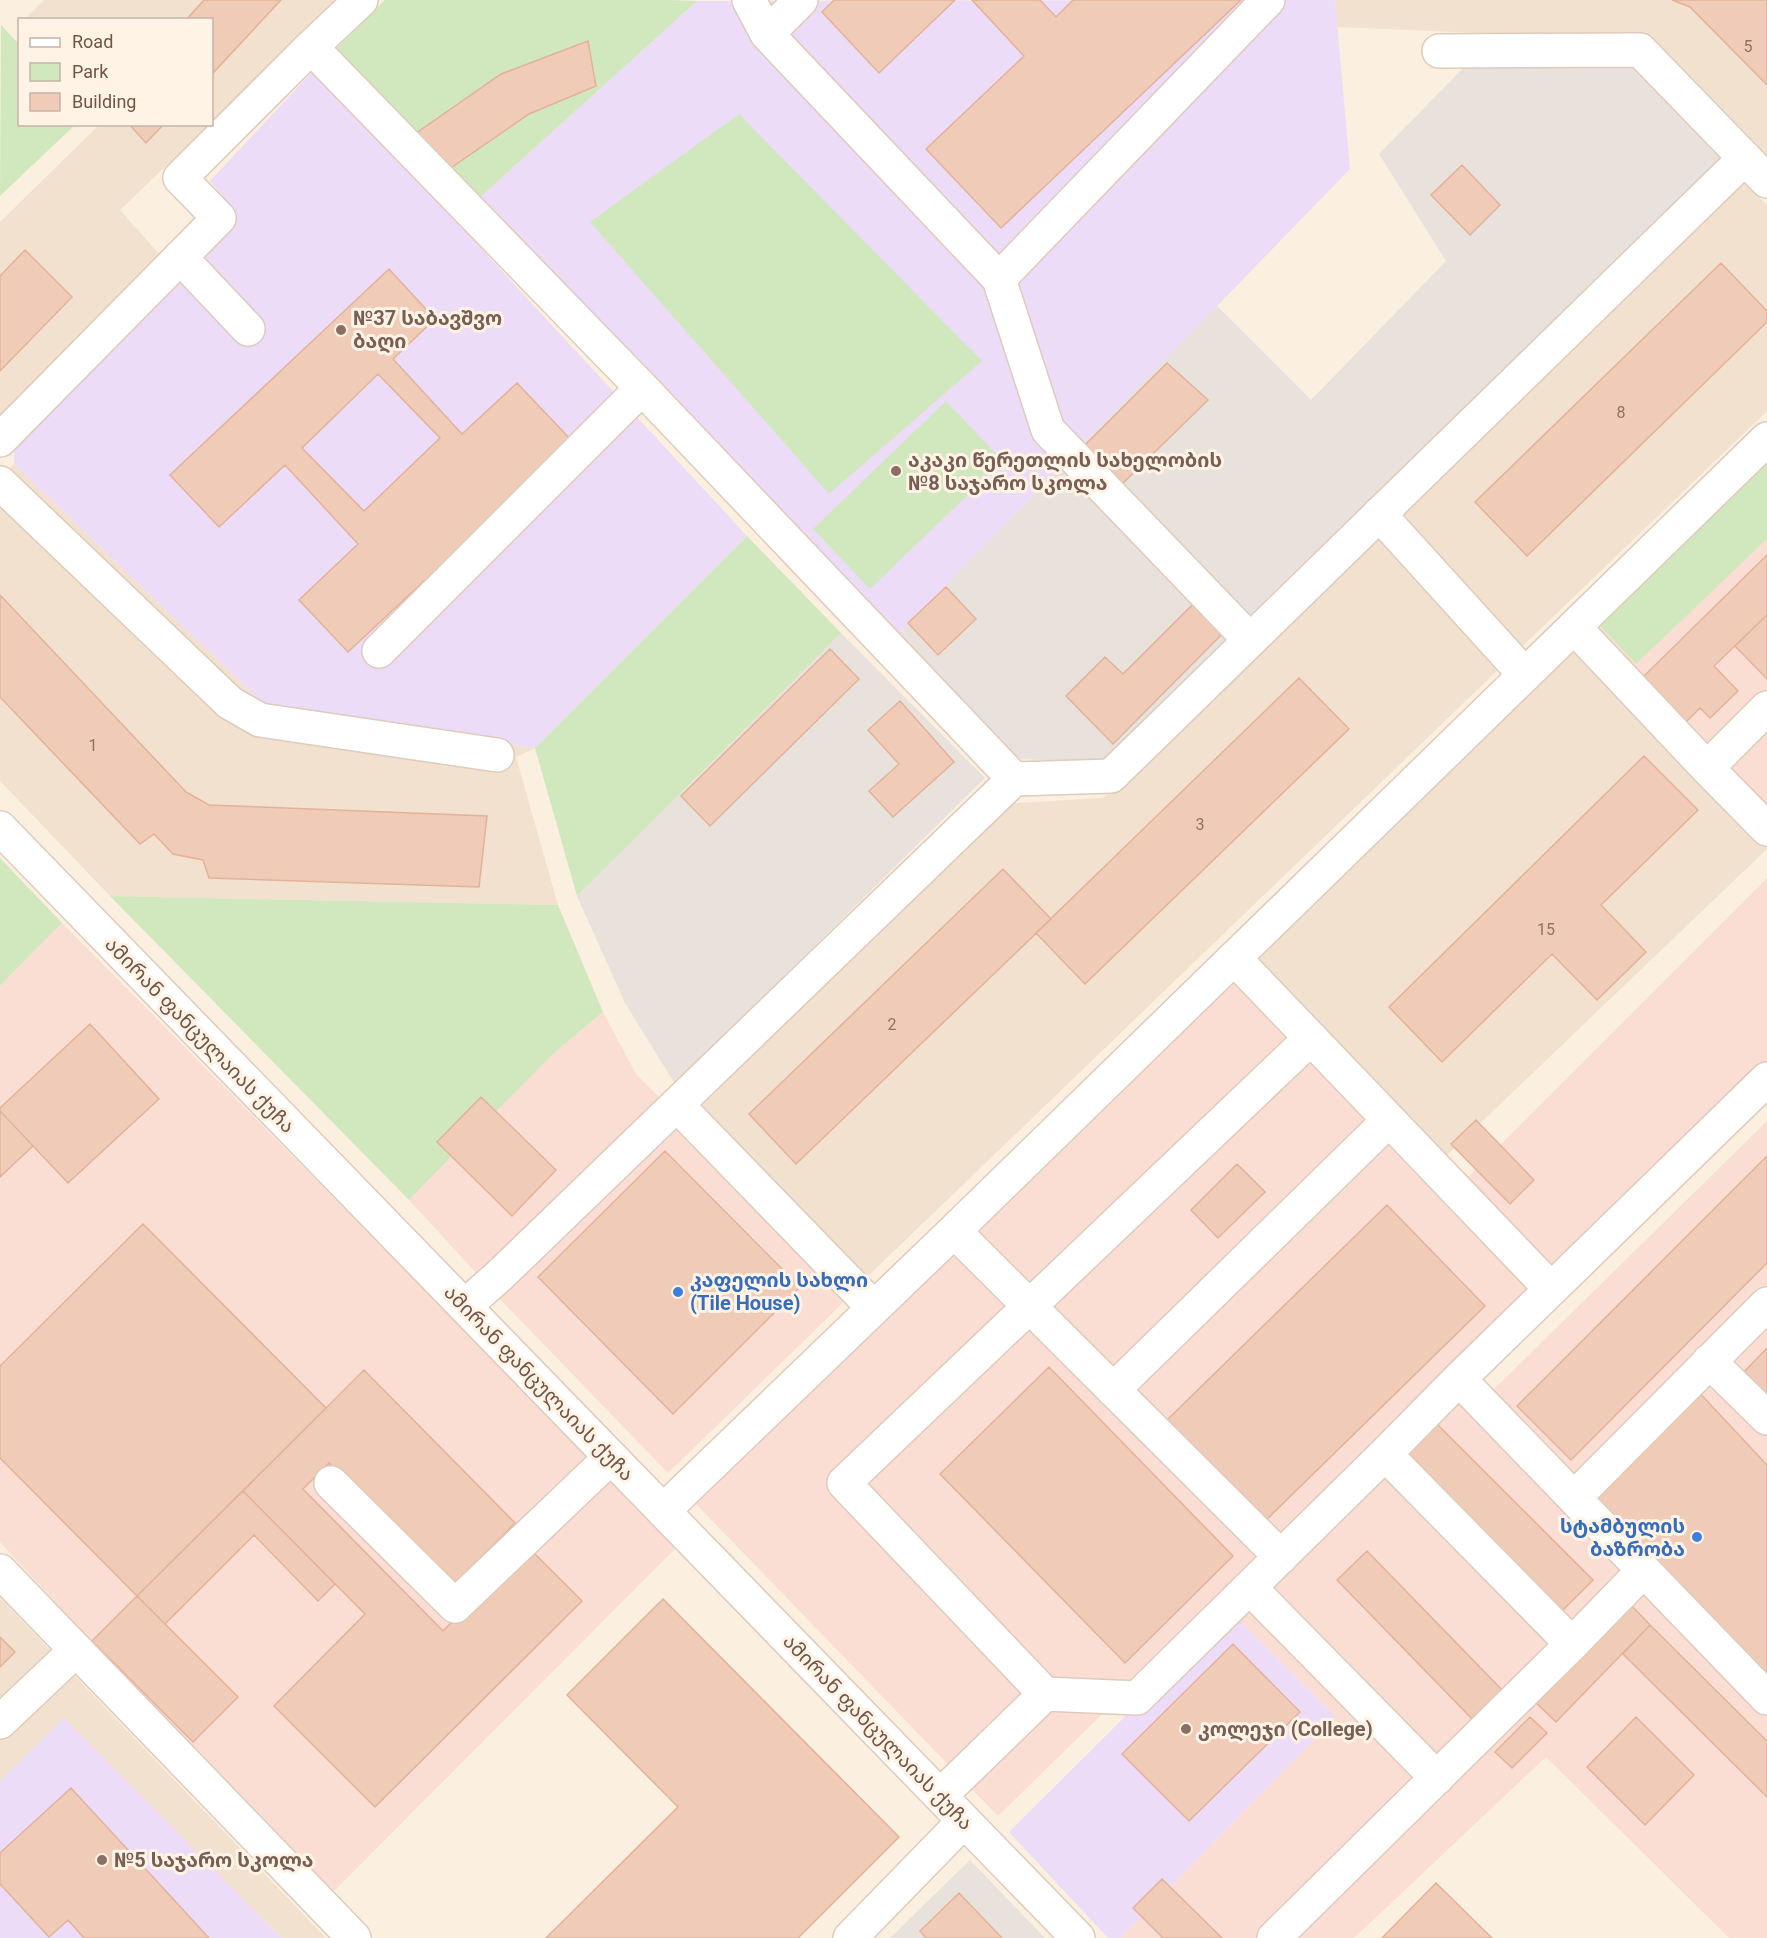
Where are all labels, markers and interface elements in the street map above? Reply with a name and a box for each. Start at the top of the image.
legend [18,18,213,126]
text: Road [72,31,113,52]
house number: 5 [1744,37,1753,56]
text: Park [72,61,109,82]
text: Building [72,91,136,112]
place label: №37 საბავშვო ბაღი [353,306,502,354]
marker: №37 საბავშვო ბაღი [334,323,348,337]
house number: 8 [1617,403,1626,422]
place label: აკაკი წერეთლის სახელობის №8 საჯარო სკოლა [908,448,1222,495]
marker: აკაკი წერეთლის სახელობის №8 საჯარო სკოლა [889,464,903,478]
house number: 1 [89,736,98,755]
house number: 3 [1196,815,1205,834]
house number: 15 [1537,920,1555,939]
street label: ამირან ფანცულაიას ქუჩა [99,932,300,1139]
house number: 2 [888,1015,897,1034]
place label: კაფელის სახლი (Tile House) [690,1268,868,1315]
street label: ამირან ფანცულაიას ქუჩა [438,1280,639,1487]
marker: კაფელის სახლი (Tile House) [671,1285,685,1299]
place label: სტამბულის ბაზრობა [1560,1514,1685,1561]
marker: სტამბულის ბაზრობა [1690,1530,1704,1544]
street label: ამირან ფანცულაიას ქუჩა [777,1629,978,1836]
place label: კოლეჯი (College) [1198,1717,1373,1741]
marker: კოლეჯი (College) [1179,1722,1193,1736]
place label: №5 საჯარო სკოლა [114,1848,314,1872]
marker: №5 საჯარო სკოლა [95,1853,109,1867]

